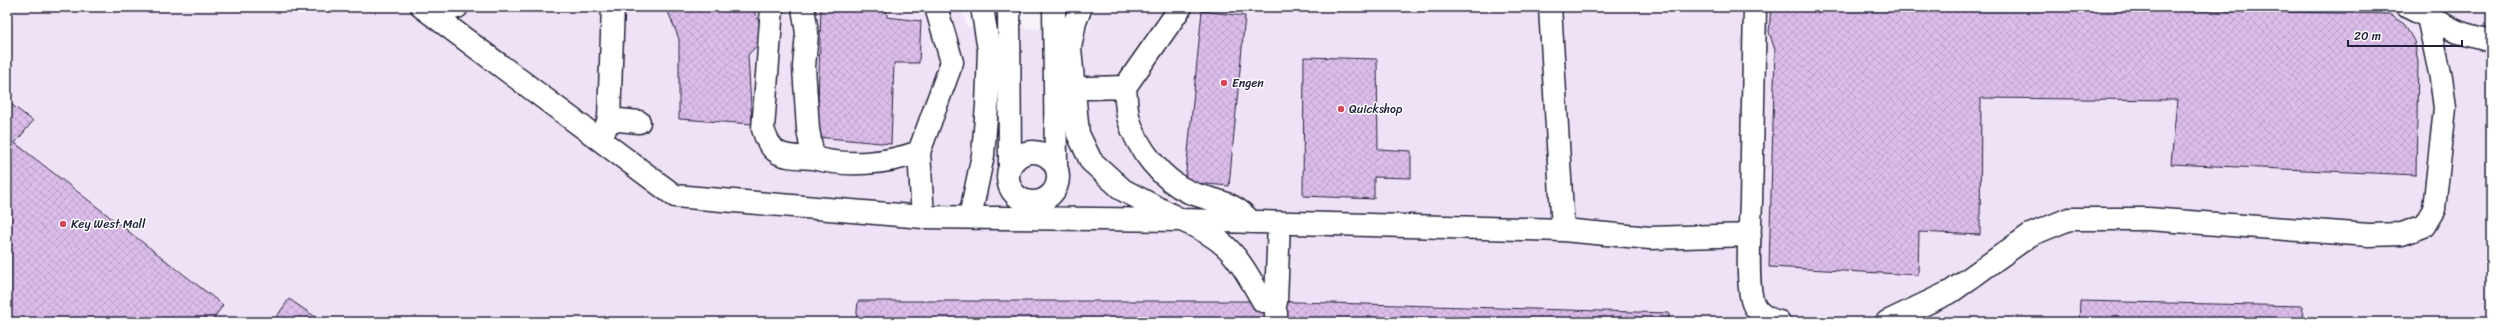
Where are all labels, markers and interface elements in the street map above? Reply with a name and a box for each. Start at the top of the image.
scale bar [2348,22,2462,48]
text: 20 m [2354,25,2381,47]
place label: Engen [1232,72,1264,94]
marker: Engen [1219,78,1229,88]
place label: Quickshop [1349,98,1403,120]
marker: Quickshop [1336,104,1346,114]
place label: Key West Mall [71,213,146,235]
marker: Key West Mall [58,219,68,229]

